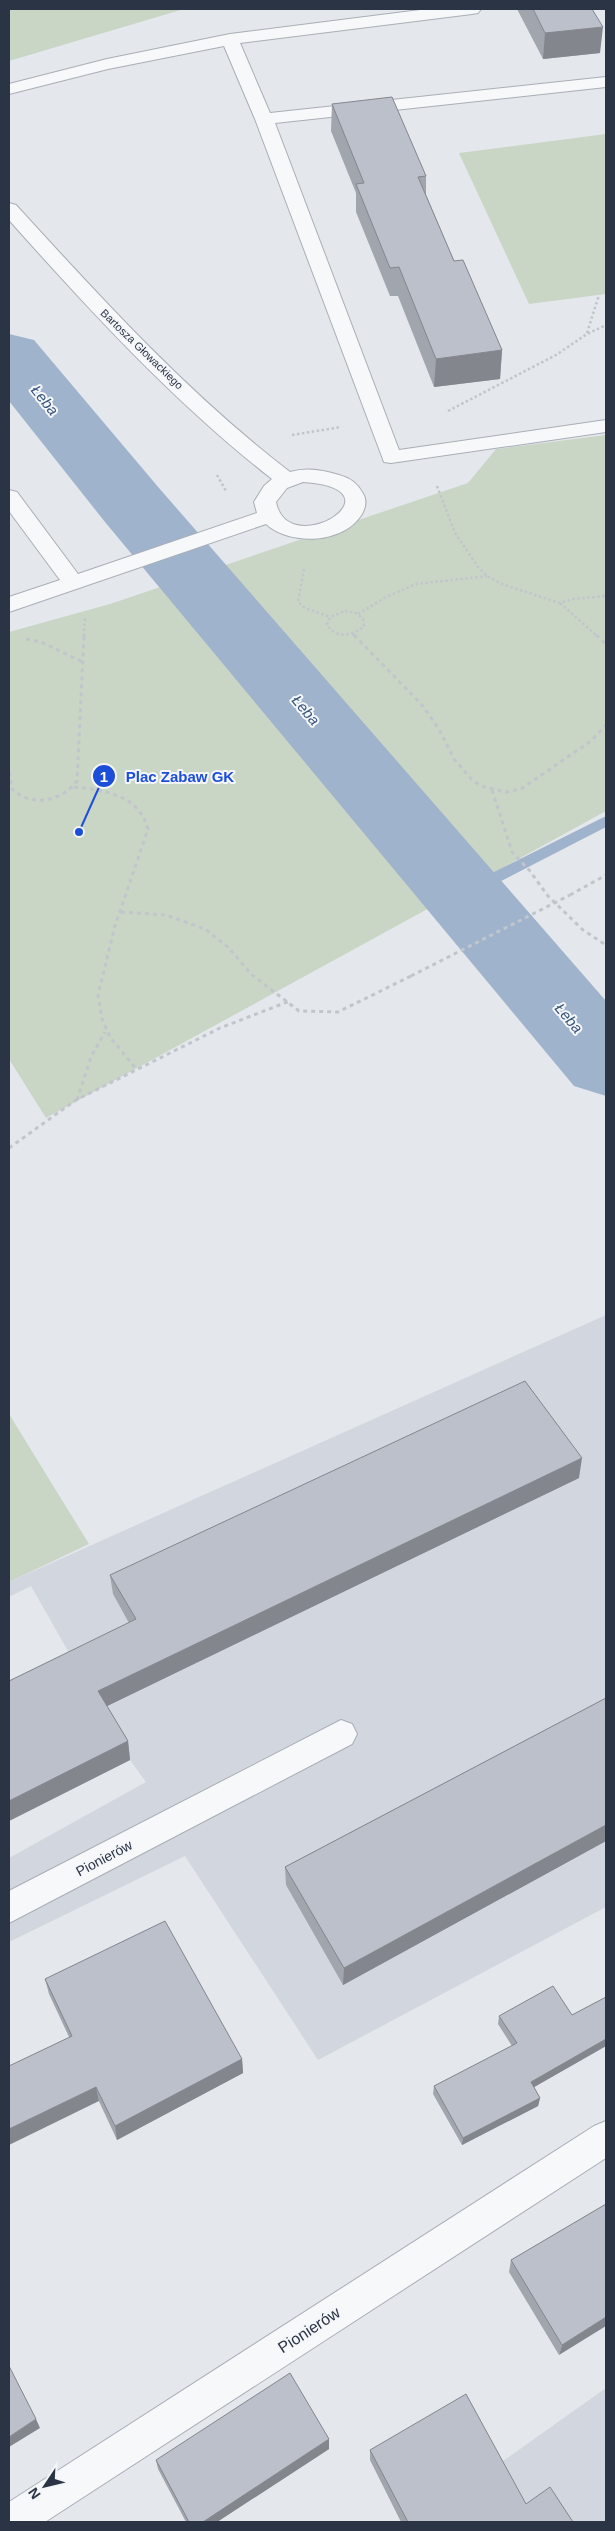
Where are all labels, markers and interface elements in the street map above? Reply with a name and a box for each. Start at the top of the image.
street label: Bartosza Głowackiego [98,307,186,391]
water label: Łeba [28,382,62,418]
water label: Łeba [289,692,323,728]
callout: Plac Zabaw GK [91,761,244,791]
text: 1 [100,768,108,785]
text: Plac Zabaw GK [126,768,234,785]
water label: Łeba [552,1000,586,1036]
street label: Pionierów [73,1836,136,1879]
street label: Pionierów [275,2303,343,2356]
north arrow [20,2461,70,2511]
text: N [25,2485,44,2502]

